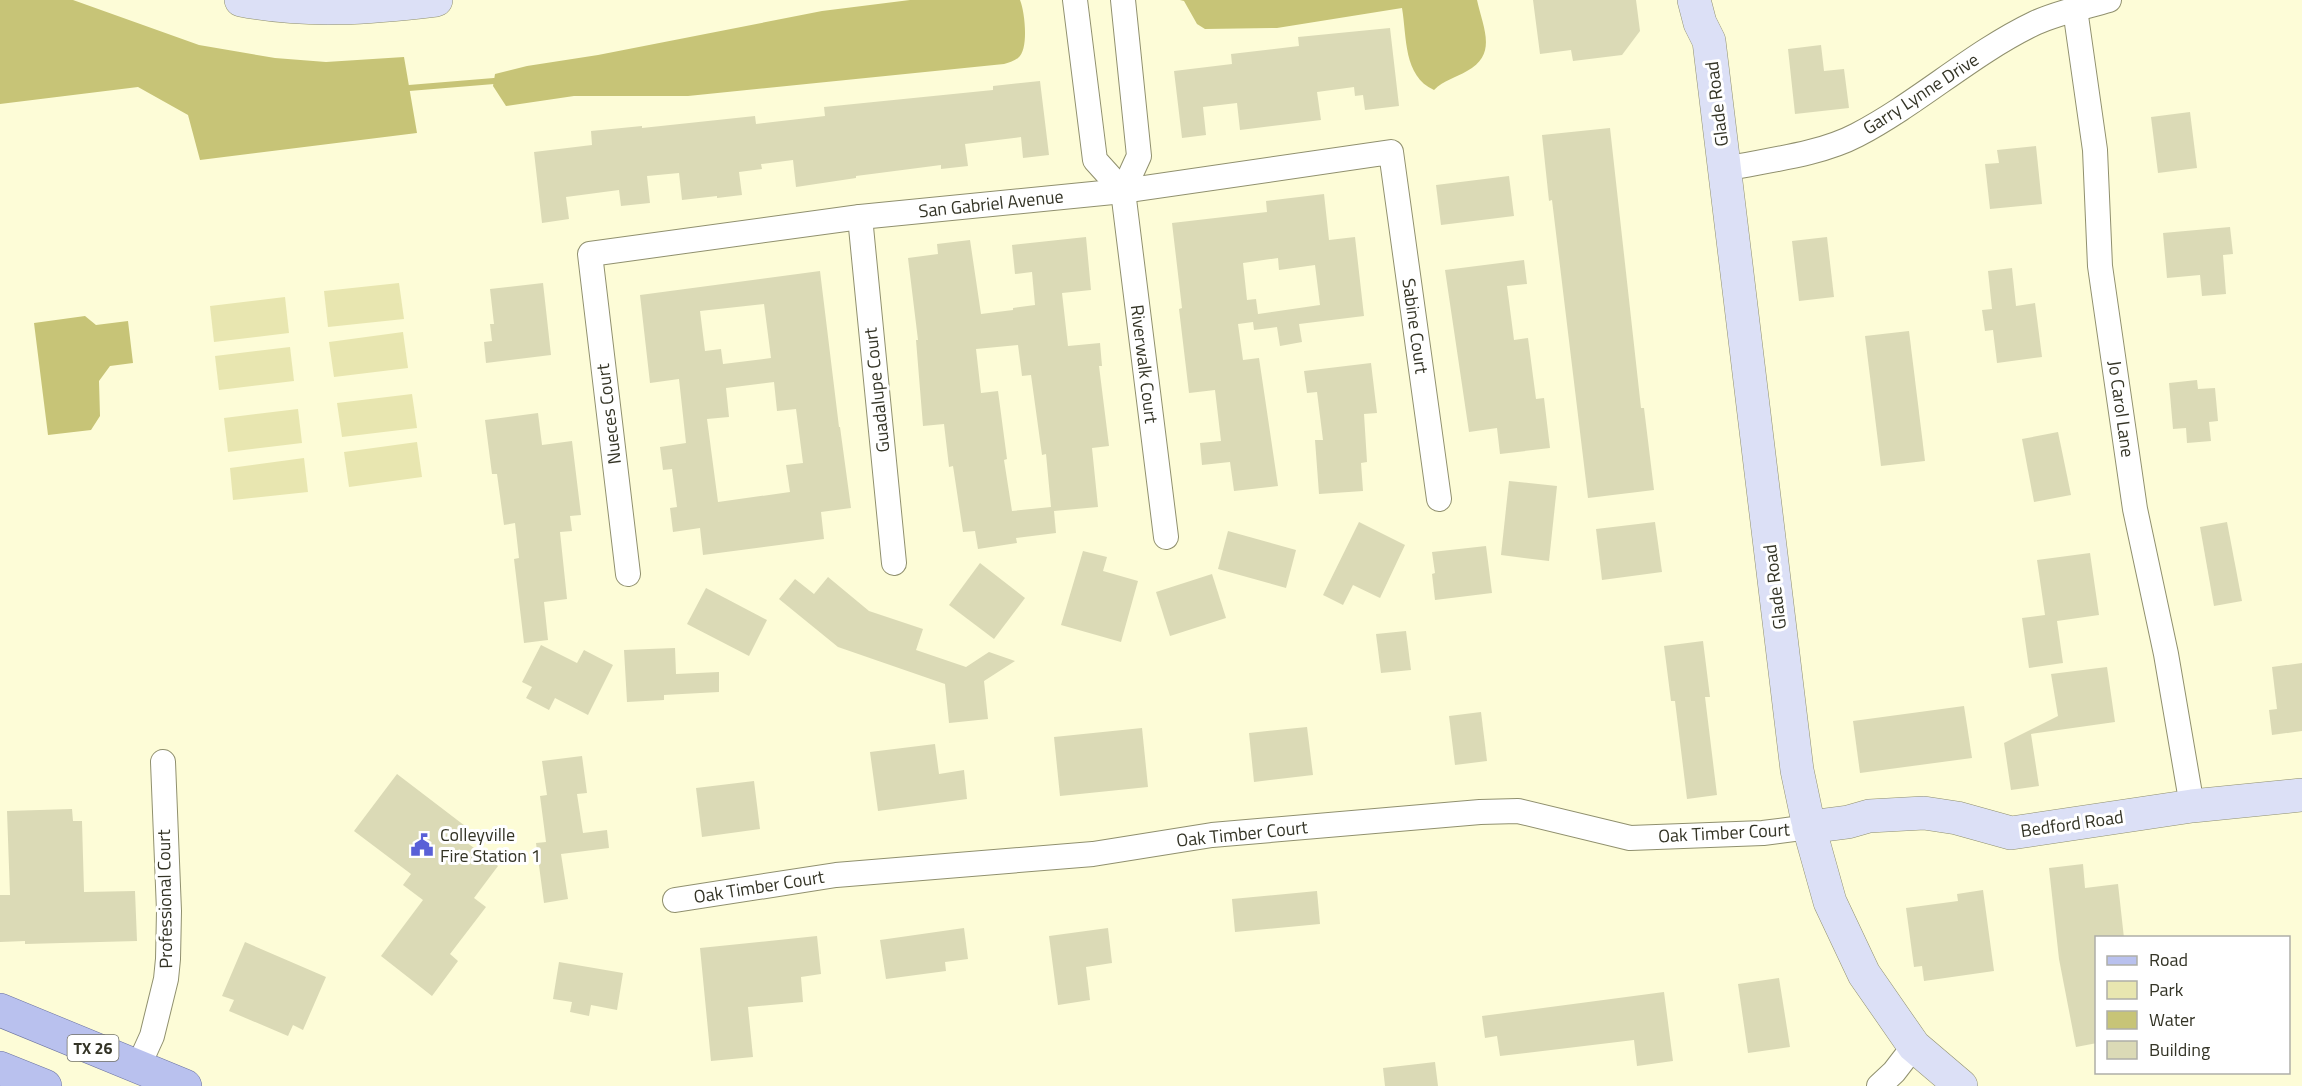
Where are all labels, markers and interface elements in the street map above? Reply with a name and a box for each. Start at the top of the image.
street label: Garry Lynne Drive [1857,46,1984,141]
street label: Glade Road [1698,60,1735,148]
street label: San Gabriel Avenue [917,182,1065,225]
street label: Sabine Court [1395,276,1436,376]
street label: Riverwalk Court [1124,303,1165,426]
street label: Guadalupe Court [856,325,896,454]
street label: Jo Carol Lane [2101,359,2142,459]
street label: Nueces Court [589,362,628,466]
street label: Glade Road [1756,543,1793,631]
street label: Bedford Road [2019,803,2125,844]
street label: Oak Timber Court [1175,813,1310,854]
street label: Oak Timber Court [1657,816,1791,849]
place label: Colleyville Fire Station 1 [440,821,541,869]
street label: Professional Court [150,828,179,969]
public building icon: Colleyville Fire Station 1 [409,832,435,858]
street label: Oak Timber Court [692,863,827,910]
legend [2095,936,2290,1074]
text: Road [2149,946,2188,973]
text: Park [2149,976,2184,1003]
text: Water [2149,1006,2195,1033]
road number: TX 26 [68,1035,118,1061]
text: Building [2149,1036,2210,1063]

